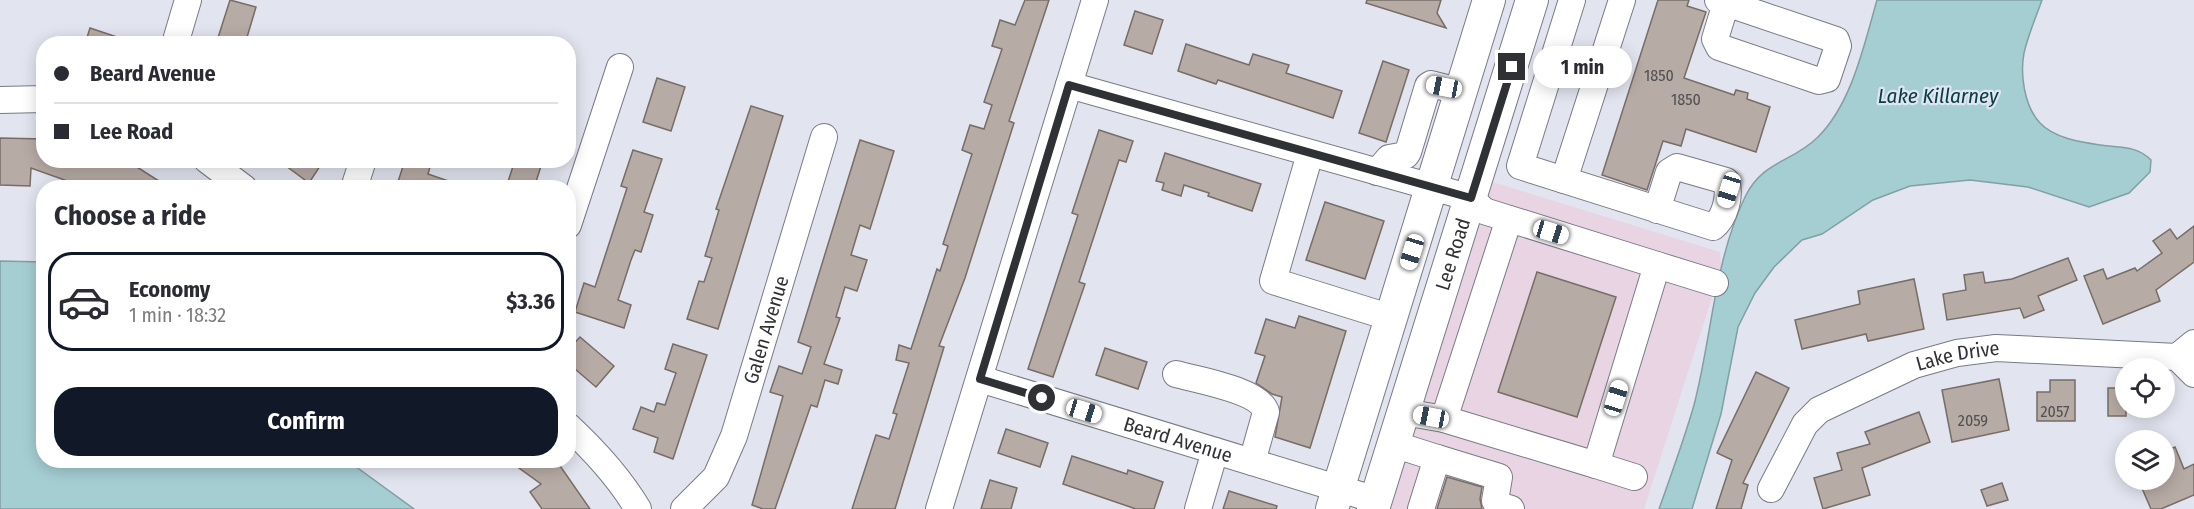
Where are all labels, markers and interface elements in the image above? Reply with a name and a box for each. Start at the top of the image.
callout: 1 min [1533,46,1632,88]
route end [1498,53,1525,80]
text: 1 min [1561,55,1604,79]
text: Beard Avenue [90,60,216,87]
house number: 1850 [1644,66,1674,85]
car [1425,75,1463,99]
water label: Lake Killarney [1878,83,1999,109]
house number: 1850 [1671,90,1701,109]
text: Lee Road [90,118,173,145]
car [1715,170,1743,210]
text: Choose a ride [54,200,206,232]
street label: Lee Road [1430,215,1475,293]
car [1531,218,1571,246]
car [1398,232,1426,272]
street label: Galen Avenue [738,273,794,387]
icon: car [57,275,111,329]
text: Economy [129,276,210,303]
text: $3.36 [506,288,555,315]
text: 1 min · 18:32 [129,303,226,327]
street label: Lake Drive [1913,336,2001,376]
map controls [2115,358,2175,490]
button: locate [2115,358,2175,418]
car [1602,378,1630,418]
route start [1028,384,1055,411]
button: Confirm [54,387,558,456]
car [1064,397,1104,425]
house number: 2057 [2041,402,2070,421]
car [1412,405,1450,429]
house number: 2059 [1958,411,1988,430]
street label: Beard Avenue [1121,412,1235,467]
button: layers [2115,430,2175,490]

